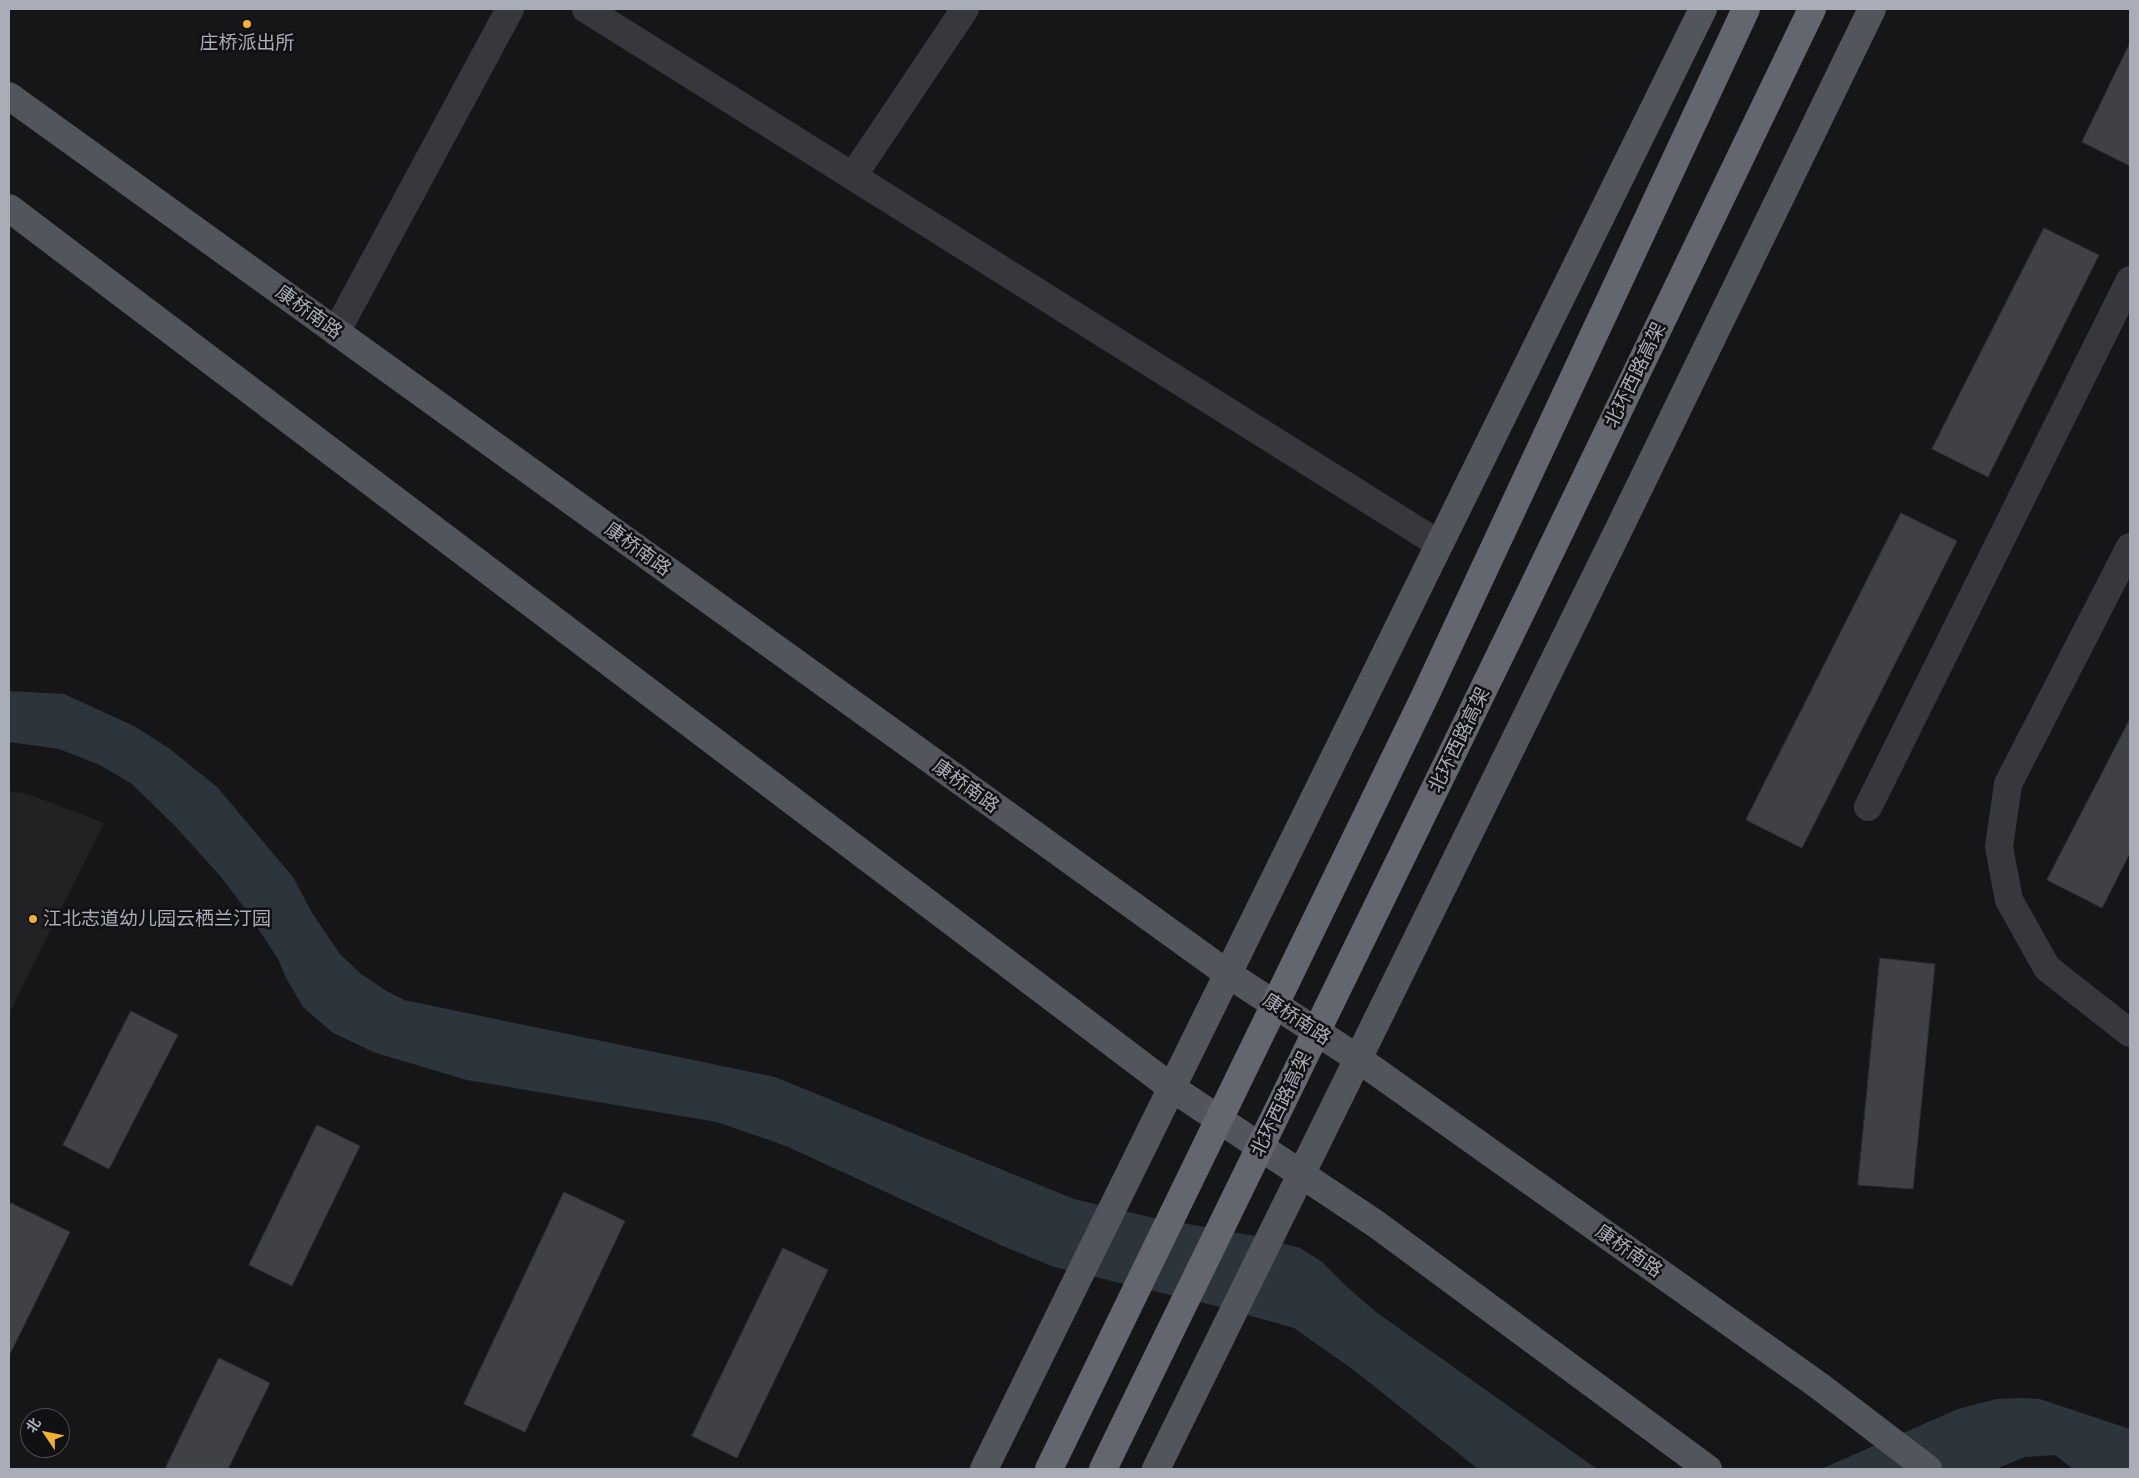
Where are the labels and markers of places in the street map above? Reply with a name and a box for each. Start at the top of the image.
marker: 庄桥派出所 [241,18,253,30]
place label: 庄桥派出所 [200,32,294,54]
place label: 江北志道幼儿园云栖兰汀园 [43,908,271,930]
marker: 江北志道幼儿园云栖兰汀园 [27,913,39,925]

